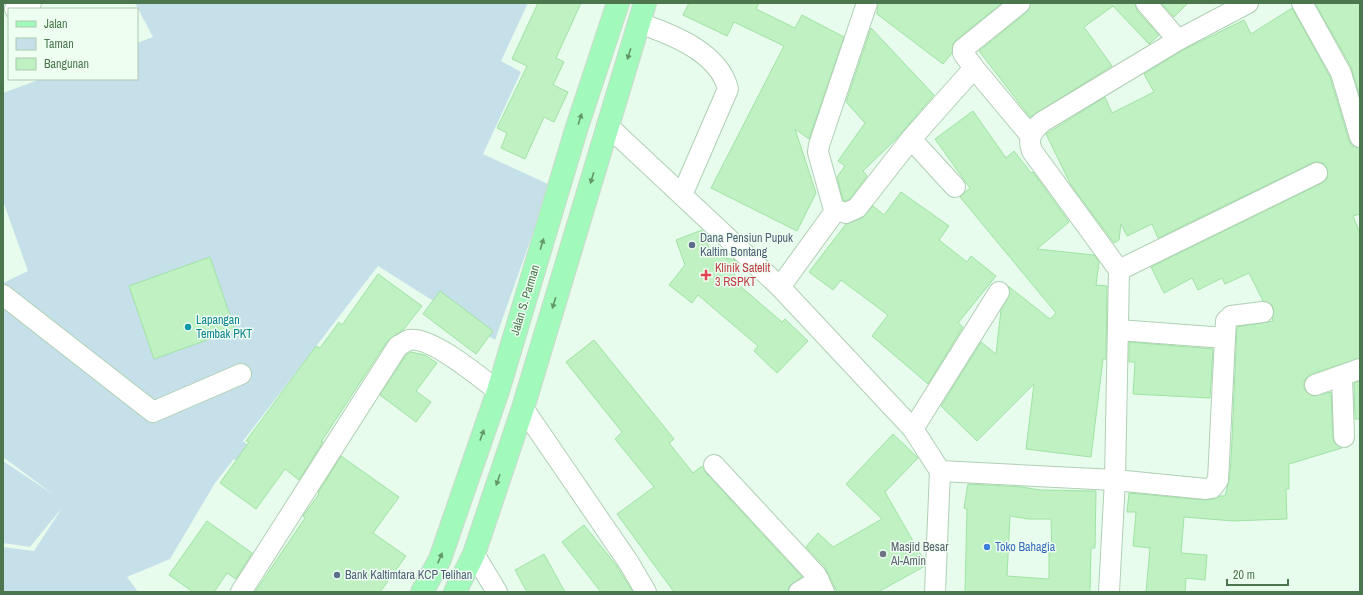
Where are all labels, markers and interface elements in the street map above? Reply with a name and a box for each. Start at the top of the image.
legend [8,8,138,80]
text: Jalan [44,16,68,32]
text: Taman [44,36,74,52]
one-way arrow [626,48,632,60]
text: Bangunan [44,56,89,72]
one-way arrow [577,113,583,125]
one-way arrow [589,172,595,184]
place label: Dana Pensiun Pupuk Kaltim Bontang [700,230,793,260]
one-way arrow [539,238,545,250]
marker: Dana Pensiun Pupuk Kaltim Bontang [687,240,697,250]
place label: Klinik Satelit 3 RSPKT [715,260,771,290]
street label: Jalan S. Parman [507,263,543,337]
marker: Klinik Satelit 3 RSPKT [700,269,712,281]
one-way arrow [551,297,557,309]
place label: Lapangan Tembak PKT [196,312,252,342]
marker: Lapangan Tembak PKT [183,322,193,332]
one-way arrow [480,428,486,440]
one-way arrow [495,474,501,486]
place label: Masjid Besar Al-Amin [890,539,949,569]
place label: Toko Bahagia [995,539,1056,555]
marker: Toko Bahagia [982,542,992,552]
marker: Masjid Besar Al-Amin [878,549,888,559]
one-way arrow [437,552,443,563]
scale bar [1227,561,1288,587]
place label: Bank Kaltimtara KCP Telihan [345,567,472,583]
text: 20 m [1233,567,1255,583]
marker: Bank Kaltimtara KCP Telihan [332,570,342,580]

